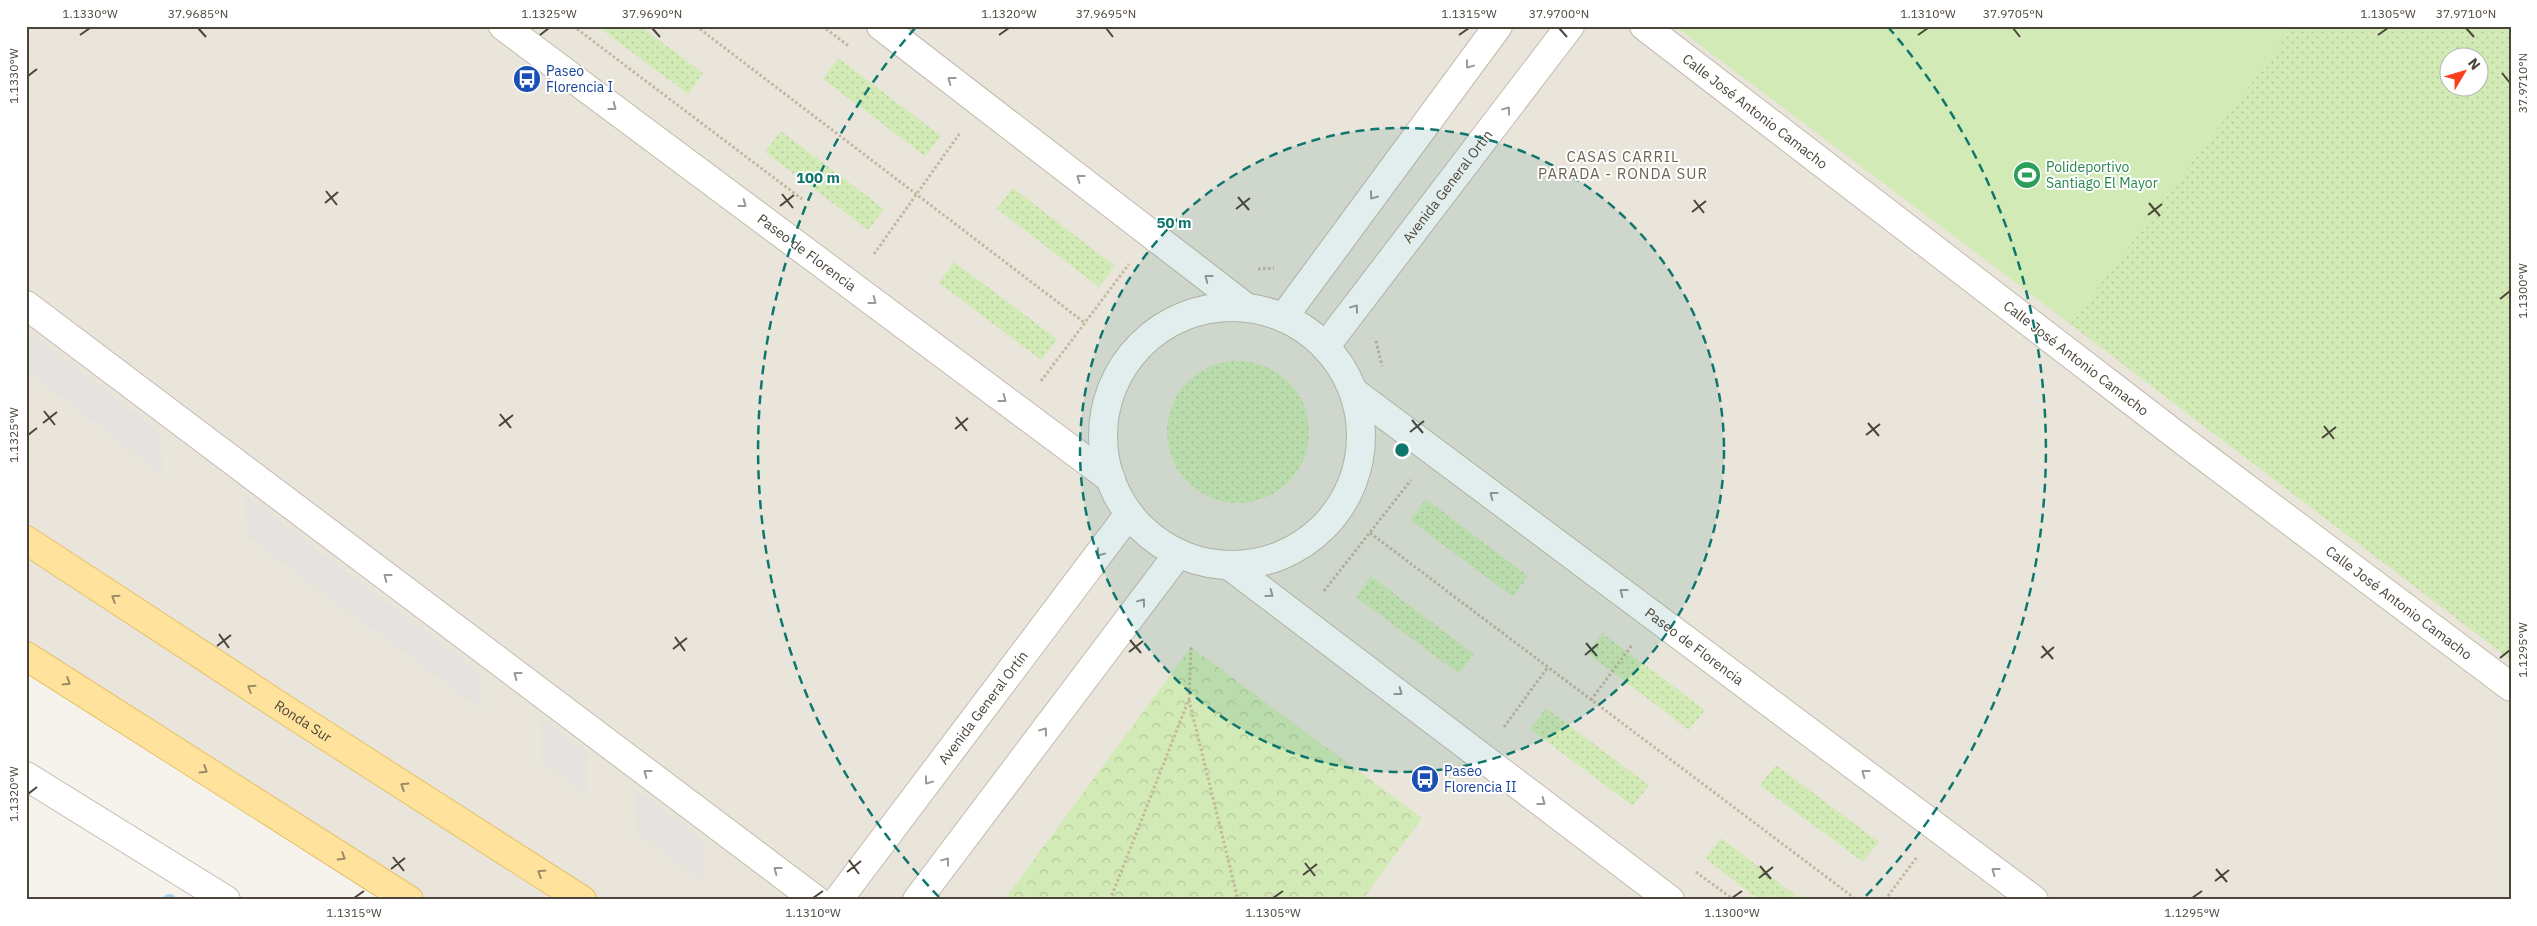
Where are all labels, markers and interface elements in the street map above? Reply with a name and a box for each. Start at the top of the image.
text: 1.1330°W [62,6,118,21]
text: 37.9685°N [168,6,228,21]
text: 1.1325°W [521,6,577,21]
text: 37.9690°N [622,6,682,21]
text: 1.1320°W [981,6,1037,21]
text: 37.9695°N [1076,6,1136,21]
text: 1.1315°W [1441,6,1497,21]
text: 37.9700°N [1529,6,1589,21]
text: 1.1310°W [1900,6,1956,21]
text: 37.9705°N [1983,6,2043,21]
text: 1.1305°W [2360,6,2416,21]
text: 37.9710°N [2436,6,2496,21]
text: 1.1330°W [6,48,21,104]
north arrow [2440,48,2490,98]
street label: Calle José Antonio Camacho [1679,50,1831,173]
text: 37.9710°N [2515,53,2530,113]
text: N [2464,54,2484,74]
one-way arrow [1466,59,1475,69]
place label: Paseo Florencia I [546,62,613,96]
bus stop icon: Paseo Florencia I [512,64,542,94]
one-way arrow [948,77,957,85]
one-way arrow [607,102,616,110]
one-way arrow [1501,106,1510,115]
street label: Avenida General Ortín [1399,126,1497,247]
district label: CASAS CARRIL PARADA - RONDA SUR [1538,147,1708,183]
place label: Polideportivo Santiago El Mayor [2046,158,2158,192]
sports icon: Polideportivo Santiago El Mayor [2012,160,2042,190]
text: 100 m [796,168,840,187]
one-way arrow [1076,175,1086,184]
one-way arrow [1370,190,1378,199]
one-way arrow [737,198,747,207]
street label: Paseo de Florencia [754,210,860,295]
text: 50 m [1157,213,1191,232]
text: 1.1300°W [2515,263,2530,319]
one-way arrow [1205,274,1214,283]
one-way arrow [867,296,876,304]
street label: Calle José Antonio Camacho [2000,297,2152,420]
one-way arrow [1349,305,1357,314]
one-way arrow [997,393,1007,402]
text: 1.1325°W [6,407,21,463]
centre of rings [1393,441,1411,459]
one-way arrow [1489,492,1499,501]
street label: Calle José Antonio Camacho [2322,542,2476,664]
one-way arrow [1097,547,1106,557]
one-way arrow [383,574,393,583]
one-way arrow [1264,588,1273,598]
one-way arrow [1619,589,1629,598]
one-way arrow [111,595,120,605]
one-way arrow [1136,598,1145,608]
street label: Paseo de Florencia [1641,604,1748,689]
text: 1.1295°W [2515,622,2530,678]
street label: Avenida General Ortín [934,647,1032,768]
one-way arrow [513,672,523,681]
one-way arrow [62,676,71,686]
one-way arrow [247,684,256,694]
one-way arrow [1393,687,1402,695]
street label: Ronda Sur [271,696,335,746]
one-way arrow [1039,728,1047,737]
place label: Paseo Florencia II [1444,762,1517,796]
one-way arrow [199,763,208,773]
bus stop icon: Paseo Florencia II [1410,764,1440,794]
text: 1.1320°W [6,766,21,822]
one-way arrow [644,770,653,778]
one-way arrow [1861,770,1871,779]
one-way arrow [926,775,934,784]
one-way arrow [400,783,410,792]
one-way arrow [1536,796,1545,804]
one-way arrow [336,851,345,860]
one-way arrow [941,858,949,867]
one-way arrow [773,867,783,876]
one-way arrow [1992,868,2001,876]
one-way arrow [538,870,547,880]
text: 1.1315°W [326,905,382,920]
text: 1.1310°W [785,905,841,920]
text: 1.1305°W [1245,905,1301,920]
text: 1.1300°W [1704,905,1760,920]
text: 1.1295°W [2164,905,2220,920]

